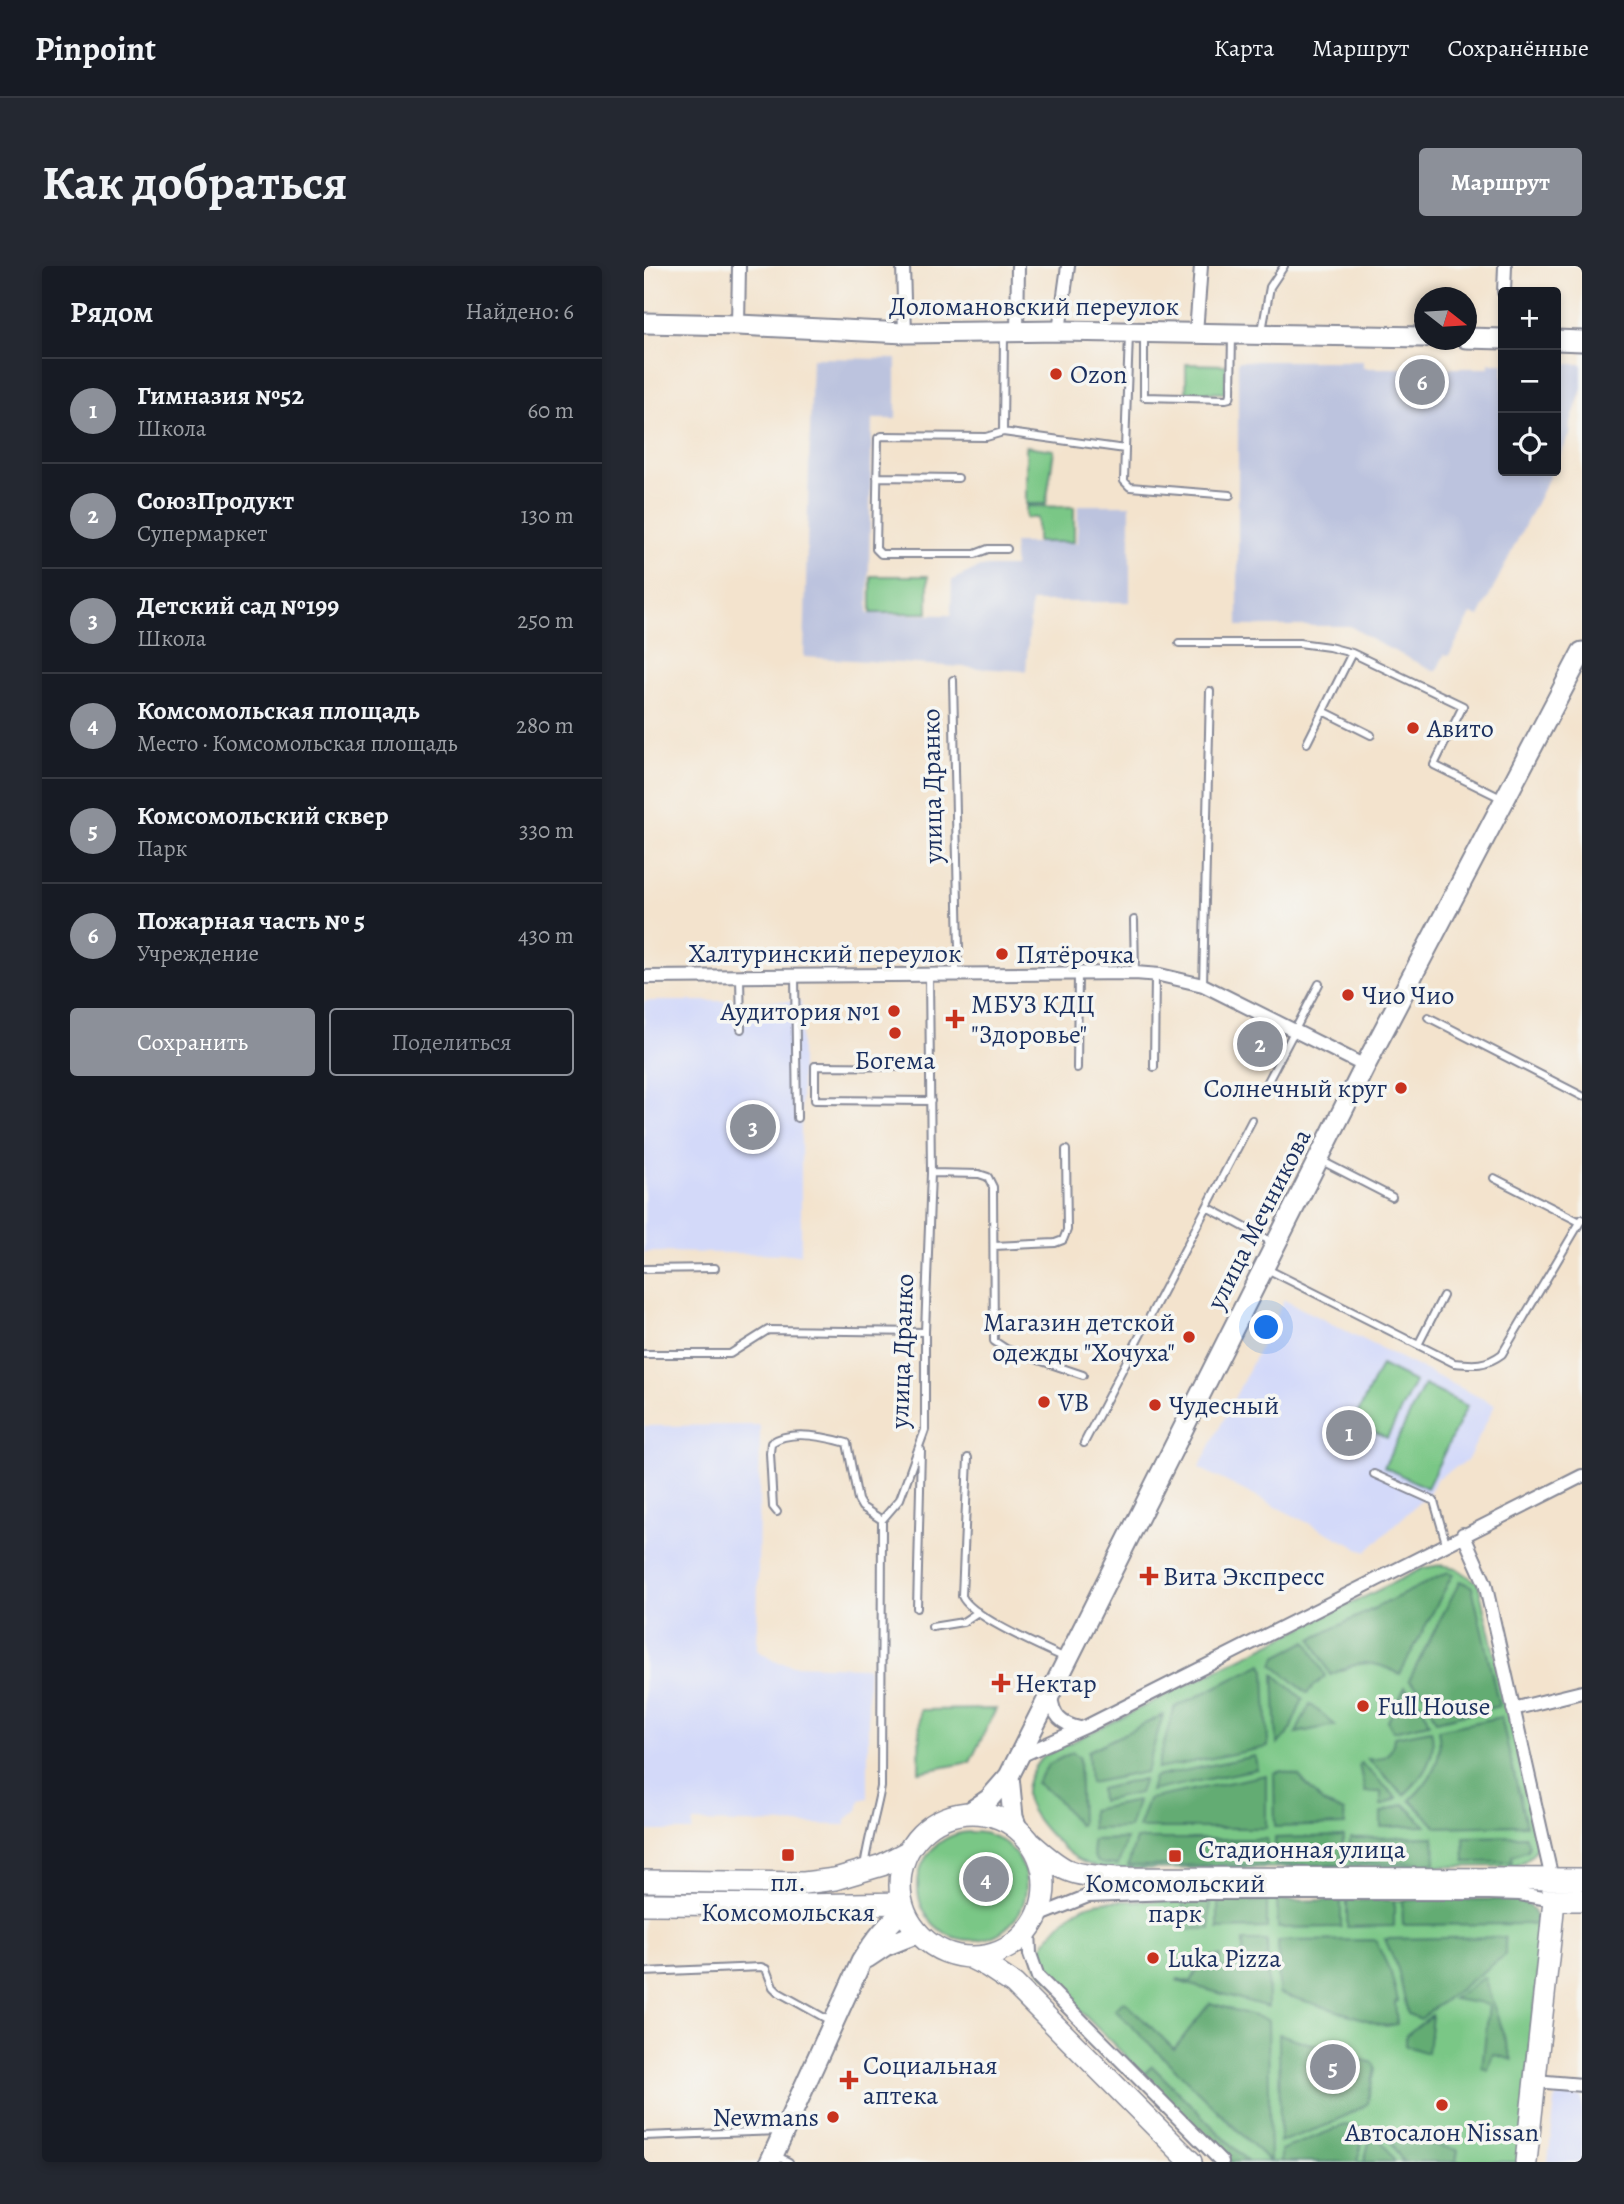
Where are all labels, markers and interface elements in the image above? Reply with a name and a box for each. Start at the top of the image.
text: Pinpoint [35,26,156,71]
text: Карта [1214,32,1274,64]
text: Маршрут [1312,32,1410,64]
text: Сохранённые [1448,32,1589,64]
button: Маршрут [1419,148,1582,216]
text: Как добраться [42,149,348,216]
north arrow [1414,287,1477,350]
map controls [1498,287,1561,476]
button: + [1498,287,1561,350]
street label: Доломановский переулок [889,289,1179,324]
text: Рядом [70,292,153,332]
text: Найдено: 6 [466,296,574,327]
button: − [1498,350,1561,413]
pin: 6 [1399,356,1445,408]
place label: Ozon [1070,357,1127,392]
marker: Ozon [1048,366,1064,382]
text: Гимназия №52 [137,378,304,413]
text: 1 [89,395,97,426]
text: 60 m [527,395,574,426]
text: Школа [137,413,206,444]
button: locate [1498,413,1561,476]
text: СоюзПродукт [137,483,294,518]
text: 2 [87,500,99,531]
text: 130 m [521,500,574,531]
text: Супермаркет [137,518,268,549]
text: Детский сад №199 [137,588,339,623]
text: 3 [88,605,98,636]
text: 250 m [517,605,574,636]
text: Школа [137,623,206,654]
text: Комсомольская площадь [137,693,420,728]
street label: улица Дранко [913,708,951,865]
text: 4 [88,710,98,741]
text: 280 m [516,710,574,741]
place label: Авито [1426,711,1494,746]
marker: Авито [1405,720,1421,736]
text: Место · Комсомольская площадь [137,728,457,759]
text: Комсомольский сквер [137,798,389,833]
text: 5 [88,815,98,846]
text: 330 m [519,815,574,846]
text: Парк [137,833,188,864]
text: Пожарная часть № 5 [137,903,365,938]
text: 6 [88,920,98,951]
text: 430 m [518,920,574,951]
street label: Халтуринский переулок [689,936,961,971]
place label: Пятёрочка [1016,937,1135,972]
text: Учреждение [137,938,259,969]
marker: Пятёрочка [994,946,1010,962]
place label: Чио Чио [1362,978,1455,1013]
place label: МБУЗ КДЦ "Здоровье" [971,987,1095,1052]
marker: Чио Чио [1340,987,1356,1003]
place label: Аудитория №1 [720,994,880,1029]
marker: Аудитория №1 [886,1003,902,1019]
button: Сохранить [70,1008,315,1076]
button: Поделиться [329,1008,574,1076]
marker: МБУЗ КДЦ "Здоровье" [945,1009,965,1029]
pin: 2 [1237,1018,1283,1070]
marker: Богема [887,1025,903,1041]
place label: Богема [855,1043,935,1078]
place label: Солнечный круг [1203,1071,1387,1106]
marker: Солнечный круг [1393,1080,1409,1096]
pin: 3 [730,1101,776,1153]
street label: улица Мечникова [1198,1123,1320,1316]
street label: улица Дранко [882,1273,922,1430]
place label: Магазин детской одежды "Хочуха" [983,1305,1175,1370]
your location [1249,1310,1283,1344]
marker: Магазин детской одежды "Хочуха" [1181,1329,1197,1345]
place label: VB [1057,1385,1089,1420]
place label: Чудесный [1169,1388,1279,1423]
marker: VB [1036,1394,1052,1410]
marker: Чудесный [1147,1397,1163,1413]
pin: 1 [1326,1407,1372,1459]
place label: Вита Экспресс [1163,1559,1325,1594]
marker: Вита Экспресс [1141,1568,1157,1584]
place label: Нектар [1015,1666,1097,1701]
marker: Нектар [993,1675,1009,1691]
place label: Full House [1377,1689,1490,1724]
marker: Full House [1355,1698,1371,1714]
street label: Стадионная улица [1198,1832,1406,1867]
marker: пл. Комсомольская [780,1847,796,1863]
marker: Комсомольский парк [1167,1848,1183,1864]
pin: 4 [963,1853,1009,1905]
place label: пл. Комсомольская [701,1865,875,1930]
place label: Комсомольский парк [1085,1866,1265,1931]
place label: Luka Pizza [1167,1941,1281,1976]
marker: Luka Pizza [1145,1950,1161,1966]
pin: 5 [1310,2041,1356,2093]
place label: Социальная аптека [863,2048,998,2113]
marker: Социальная аптека [841,2072,857,2088]
marker: Автосалон Nissan [1434,2097,1450,2113]
place label: Newmans [712,2100,819,2135]
marker: Newmans [825,2109,841,2125]
place label: Автосалон Nissan [1344,2115,1539,2150]

